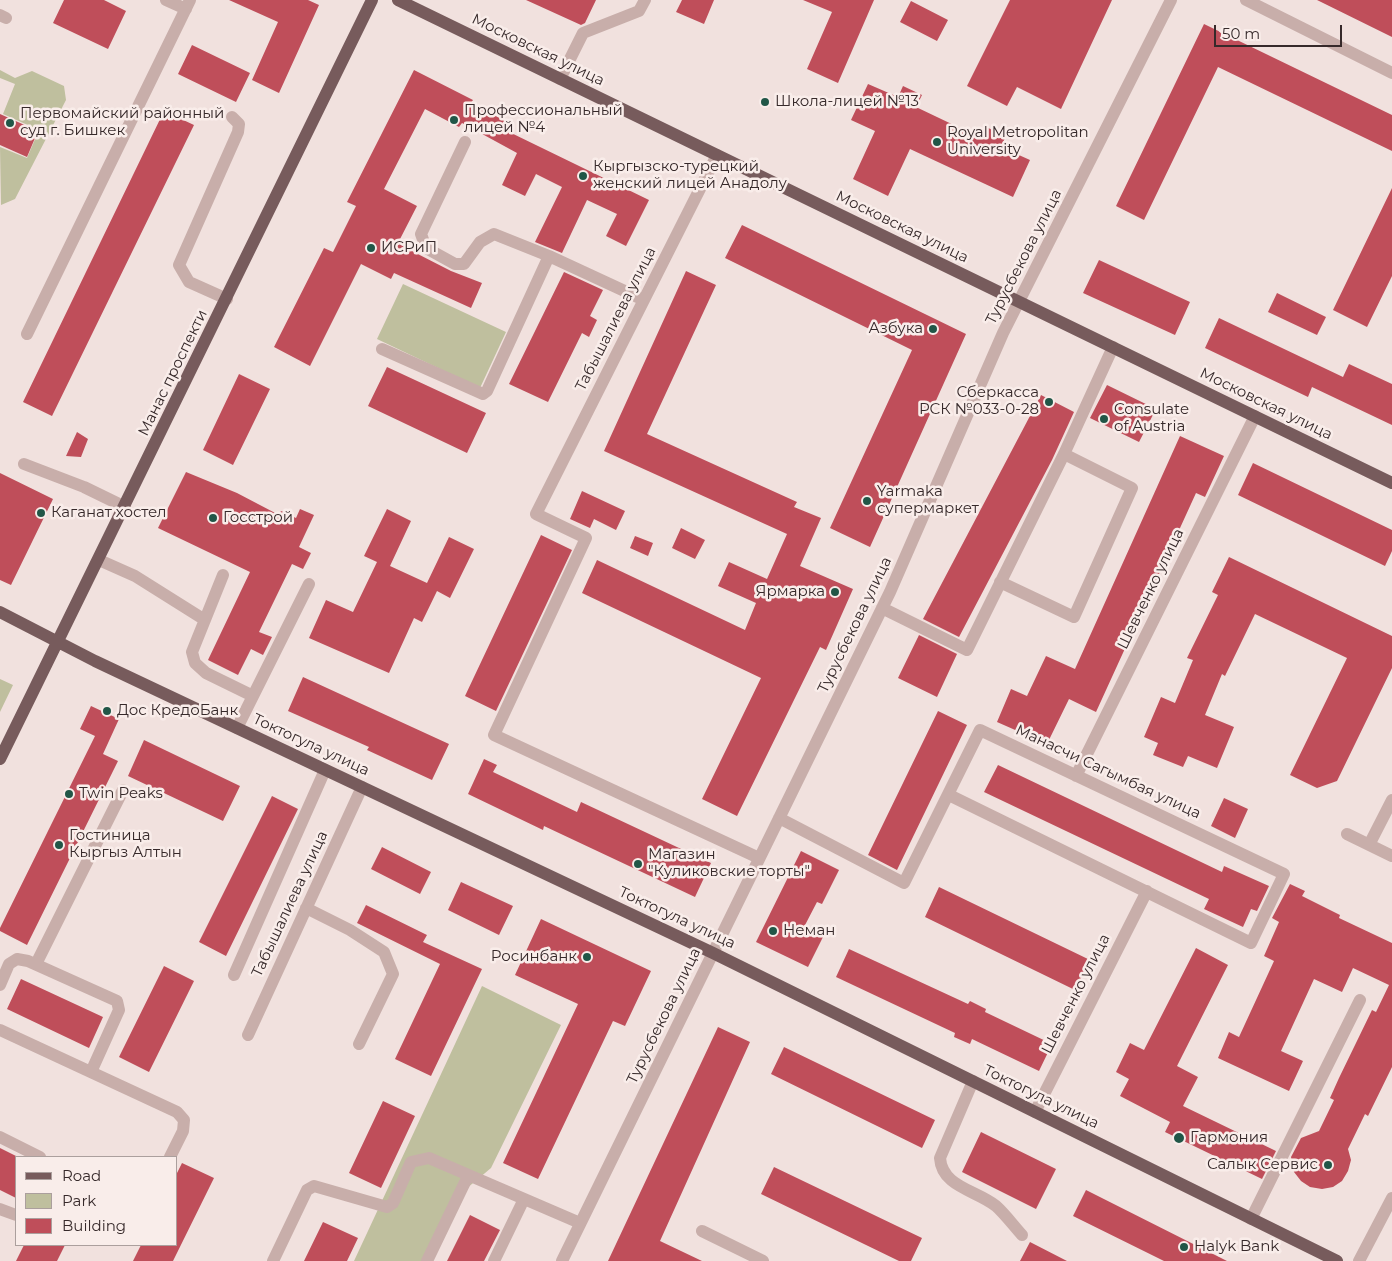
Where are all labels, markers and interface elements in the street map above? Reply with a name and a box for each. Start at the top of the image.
street label: Московская улица [469,10,607,90]
scale bar [1217,15,1344,47]
text: 50 m [1222,24,1260,43]
place label: Школа-лицей №13 [775,93,919,111]
marker: Школа-лицей №13 [759,96,771,108]
place label: Профессиональный лицей №4 [464,102,623,137]
place label: Первомайский районный суд г. Бишкек [20,105,224,140]
marker: Профессиональный лицей №4 [448,114,460,126]
marker: Первомайский районный суд г. Бишкек [4,117,16,129]
place label: Royal Metropolitan University [947,124,1089,159]
marker: Royal Metropolitan University [931,136,943,148]
place label: Кыргызско-турецкий женский лицей Анадолу [593,158,787,193]
marker: Кыргызско-турецкий женский лицей Анадолу [577,170,589,182]
street label: Турусбекова улица [982,186,1066,328]
street label: Московская улица [833,187,971,267]
place label: ИСРиП [381,239,437,257]
marker: ИСРиП [365,242,377,254]
street label: Табышалиева улица [572,244,660,394]
street label: Манас проспекти [135,307,211,439]
place label: Азбука [868,320,923,338]
marker: Азбука [927,323,939,335]
street label: Московская улица [1197,364,1335,444]
place label: Сберкасса РСК №033-0-28 [919,384,1039,419]
marker: Сберкасса РСК №033-0-28 [1043,396,1055,408]
place label: Consulate of Austria [1114,401,1189,436]
marker: Consulate of Austria [1098,413,1110,425]
place label: Yarmaka супермаркет [877,483,979,518]
marker: Yarmaka супермаркет [861,495,873,507]
place label: Каганат хостел [51,504,167,522]
marker: Каганат хостел [35,507,47,519]
place label: Госстрой [223,509,293,527]
marker: Госстрой [207,512,219,524]
street label: Шевченко улица [1114,526,1188,652]
street label: Турусбекова улица [814,554,896,696]
place label: Ярмарка [756,583,825,601]
marker: Ярмарка [829,586,841,598]
place label: Дос КредоБанк [117,702,238,720]
marker: Дос КредоБанк [101,705,113,717]
street label: Токтогула улица [250,710,372,780]
street label: Манасчи Сагымбая улица [1013,721,1203,823]
place label: Twin Peaks [79,785,163,803]
marker: Twin Peaks [63,788,75,800]
place label: Гостиница Кыргыз Алтын [69,827,182,862]
street label: Табышалиева улица [248,828,332,980]
marker: Гостиница Кыргыз Алтын [53,839,65,851]
place label: Магазин "Куликовские торты" [648,846,810,881]
marker: Магазин "Куликовские торты" [632,858,644,870]
street label: Токтогула улица [616,883,738,953]
place label: Неман [783,922,835,940]
marker: Неман [767,925,779,937]
street label: Шевченко улица [1038,931,1114,1057]
street label: Турусбекова улица [623,945,705,1087]
place label: Росинбанк [491,948,577,966]
marker: Росинбанк [581,951,593,963]
street label: Токтогула улица [980,1061,1102,1133]
place label: Гармония [1190,1129,1268,1147]
marker: Гармония [1172,1131,1186,1145]
legend [15,1156,178,1246]
place label: Салык Сервис [1207,1156,1318,1174]
marker: Салык Сервис [1322,1159,1334,1171]
text: Road [62,1166,101,1185]
text: Park [62,1191,96,1210]
text: Building [62,1216,126,1235]
place label: Halyk Bank [1194,1238,1279,1256]
marker: Halyk Bank [1178,1241,1190,1253]

